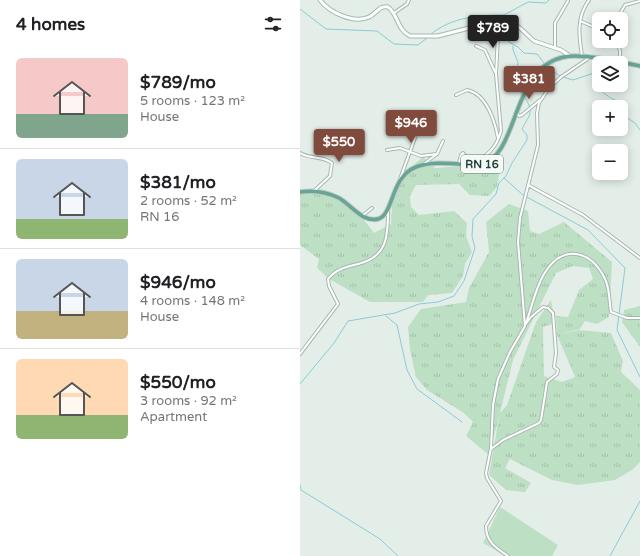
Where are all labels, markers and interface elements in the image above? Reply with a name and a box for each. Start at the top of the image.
map controls [592,12,628,180]
button: locate [592,12,628,48]
icon: filters [262,13,284,35]
text: 4 homes [16,14,85,35]
pin: $789 [469,15,517,49]
text: $789 [477,20,509,36]
button: layers [592,56,628,92]
pin: $381 [505,66,553,100]
text: $381 [513,71,545,87]
text: $789/mo [140,72,216,93]
icon: home [48,74,96,122]
text: 5 rooms · 123 m² [140,93,245,109]
button: + [592,100,628,136]
text: House [140,109,179,125]
pin: $946 [387,110,435,144]
text: $946 [395,115,427,131]
pin: $550 [315,129,363,163]
text: $550 [323,134,355,150]
button: − [592,144,628,180]
road number: RN 16 [461,155,503,173]
text: $381/mo [140,172,216,193]
icon: home [48,175,96,223]
text: 2 rooms · 52 m² [140,193,237,209]
text: RN 16 [140,209,179,225]
text: $946/mo [140,272,216,293]
icon: home [48,275,96,323]
text: 4 rooms · 148 m² [140,293,245,309]
text: House [140,309,179,325]
text: $550/mo [140,372,216,393]
icon: home [48,375,96,423]
text: 3 rooms · 92 m² [140,393,237,409]
text: Apartment [140,409,207,425]

